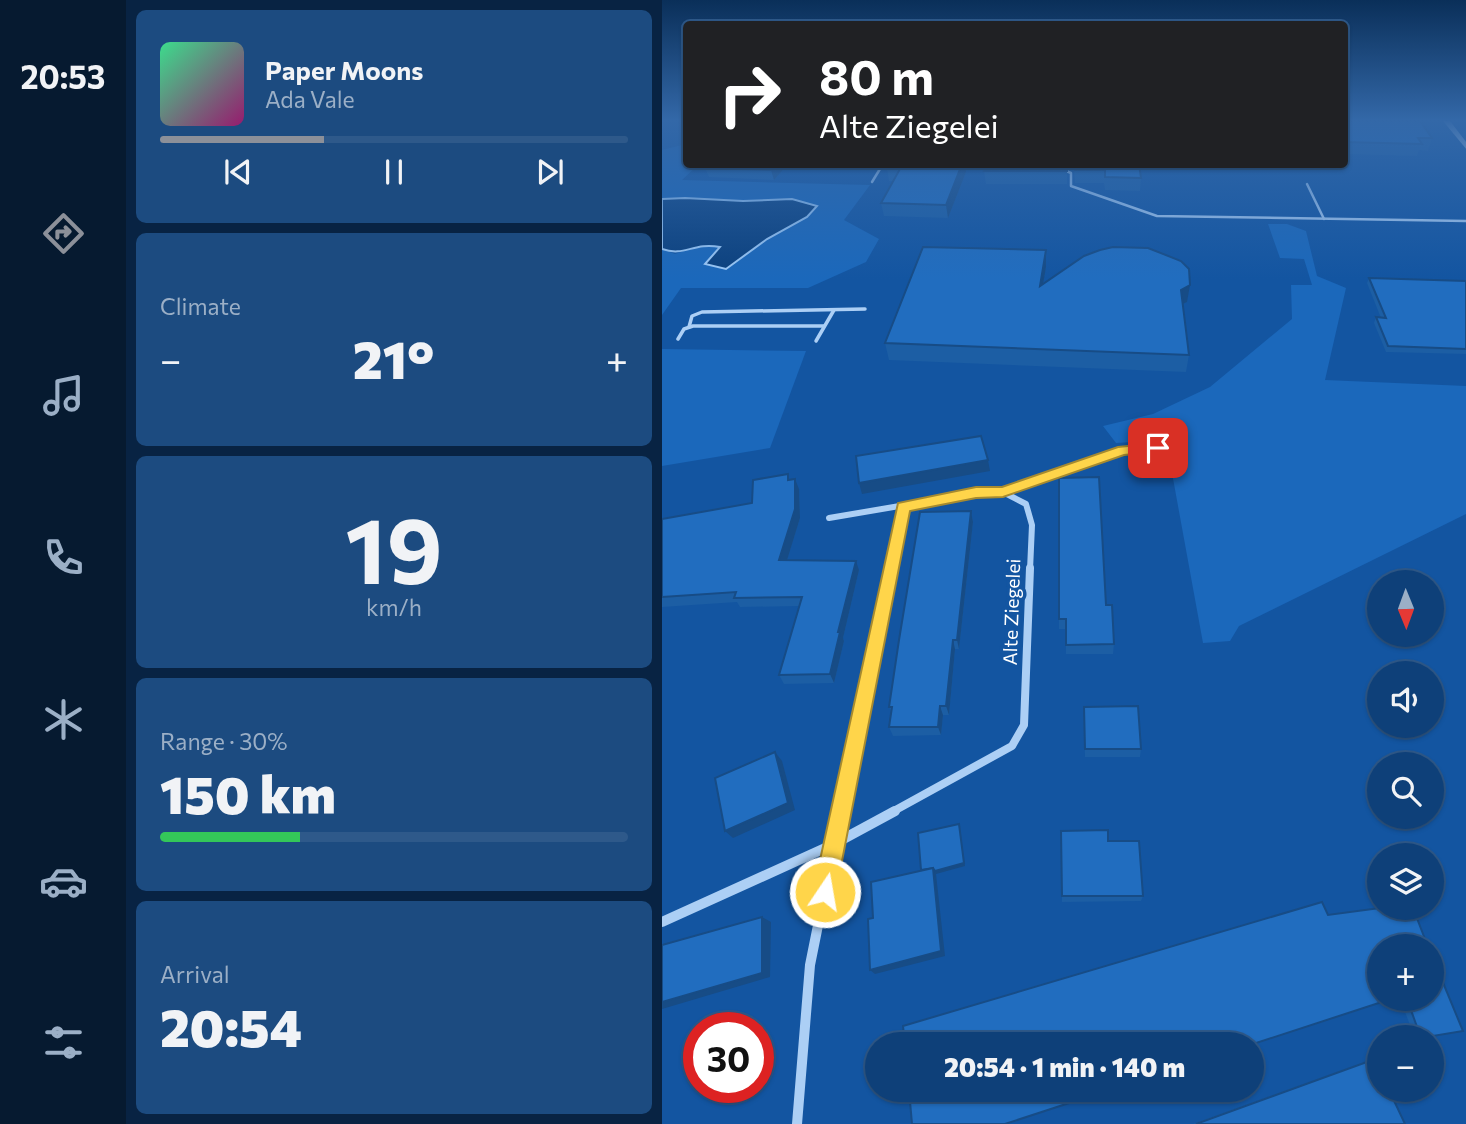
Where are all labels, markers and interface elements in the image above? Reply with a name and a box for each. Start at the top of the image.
text: 80 m [819,45,934,105]
icon: right [704,49,795,140]
text: Paper Moons [265,54,423,85]
text: 20:53 [20,56,106,96]
text: Ada Vale [265,85,355,113]
text: Alte Ziegelei [819,105,999,145]
icon: previous [219,153,257,191]
icon: pause [375,153,413,191]
icon: next [531,153,569,191]
icon: directions [39,209,88,258]
text: Climate [160,292,241,320]
text: 21° [353,326,434,390]
text: − [160,335,182,382]
text: + [606,335,628,382]
icon: music [39,371,88,420]
pin [1128,418,1188,478]
icon: arrive [1139,429,1177,467]
text: 19 [345,491,443,603]
icon: phone [39,533,88,582]
street label: Alte Ziegelei [998,558,1024,666]
north arrow [1367,570,1444,648]
map controls [1367,570,1444,1102]
text: km/h [366,593,422,621]
button: sound [1367,661,1444,738]
icon: climate [39,695,88,744]
text: Range · 30% [160,727,288,755]
button: search [1367,752,1444,829]
text: 150 km [160,761,336,825]
button: layers [1367,843,1444,920]
position arrow [788,855,862,929]
icon: car [39,857,88,906]
button: + [1367,934,1444,1011]
text: Arrival [160,960,230,988]
text: 20:54 [160,994,302,1058]
speed limit sign: 30 [683,1012,774,1103]
icon: filters [39,1018,88,1067]
button: − [1367,1025,1444,1102]
text: 20:54 · 1 min · 140 m [944,1051,1185,1082]

